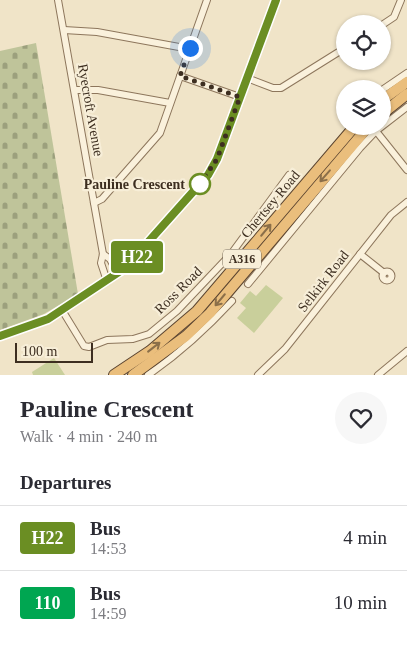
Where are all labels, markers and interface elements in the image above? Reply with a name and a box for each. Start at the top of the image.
map controls [336,15,391,135]
button: locate [336,15,391,70]
your location [178,36,203,61]
street label: Ryecroft Avenue [75,63,106,158]
button: layers [336,80,391,135]
street label: Chertsey Road [238,168,303,241]
one-way arrow [320,169,331,182]
marker: Pauline Crescent [189,173,211,195]
place label: Pauline Crescent [84,177,185,192]
one-way arrow [260,224,272,237]
line badge: H22 [108,241,166,273]
text: H22 [121,247,153,267]
street label: Selkirk Road [295,248,352,315]
road number: A316 [223,250,261,268]
street label: Ross Road [152,264,205,317]
one-way arrow [215,293,226,306]
scale bar [15,340,92,363]
one-way arrow [147,342,160,353]
text: 100 m [22,344,57,359]
button: heart [335,392,387,444]
text: Pauline Crescent [20,396,194,422]
text: Walk · 4 min · 240 m [20,428,157,445]
text: Departures [20,472,111,493]
text: Bus [90,518,121,539]
text: 4 min [343,527,387,548]
text: H22 [31,528,64,548]
text: 14:53 [90,540,126,557]
text: Bus [90,583,121,604]
text: 10 min [334,592,387,613]
text: 110 [34,593,61,613]
text: 14:59 [90,605,126,622]

